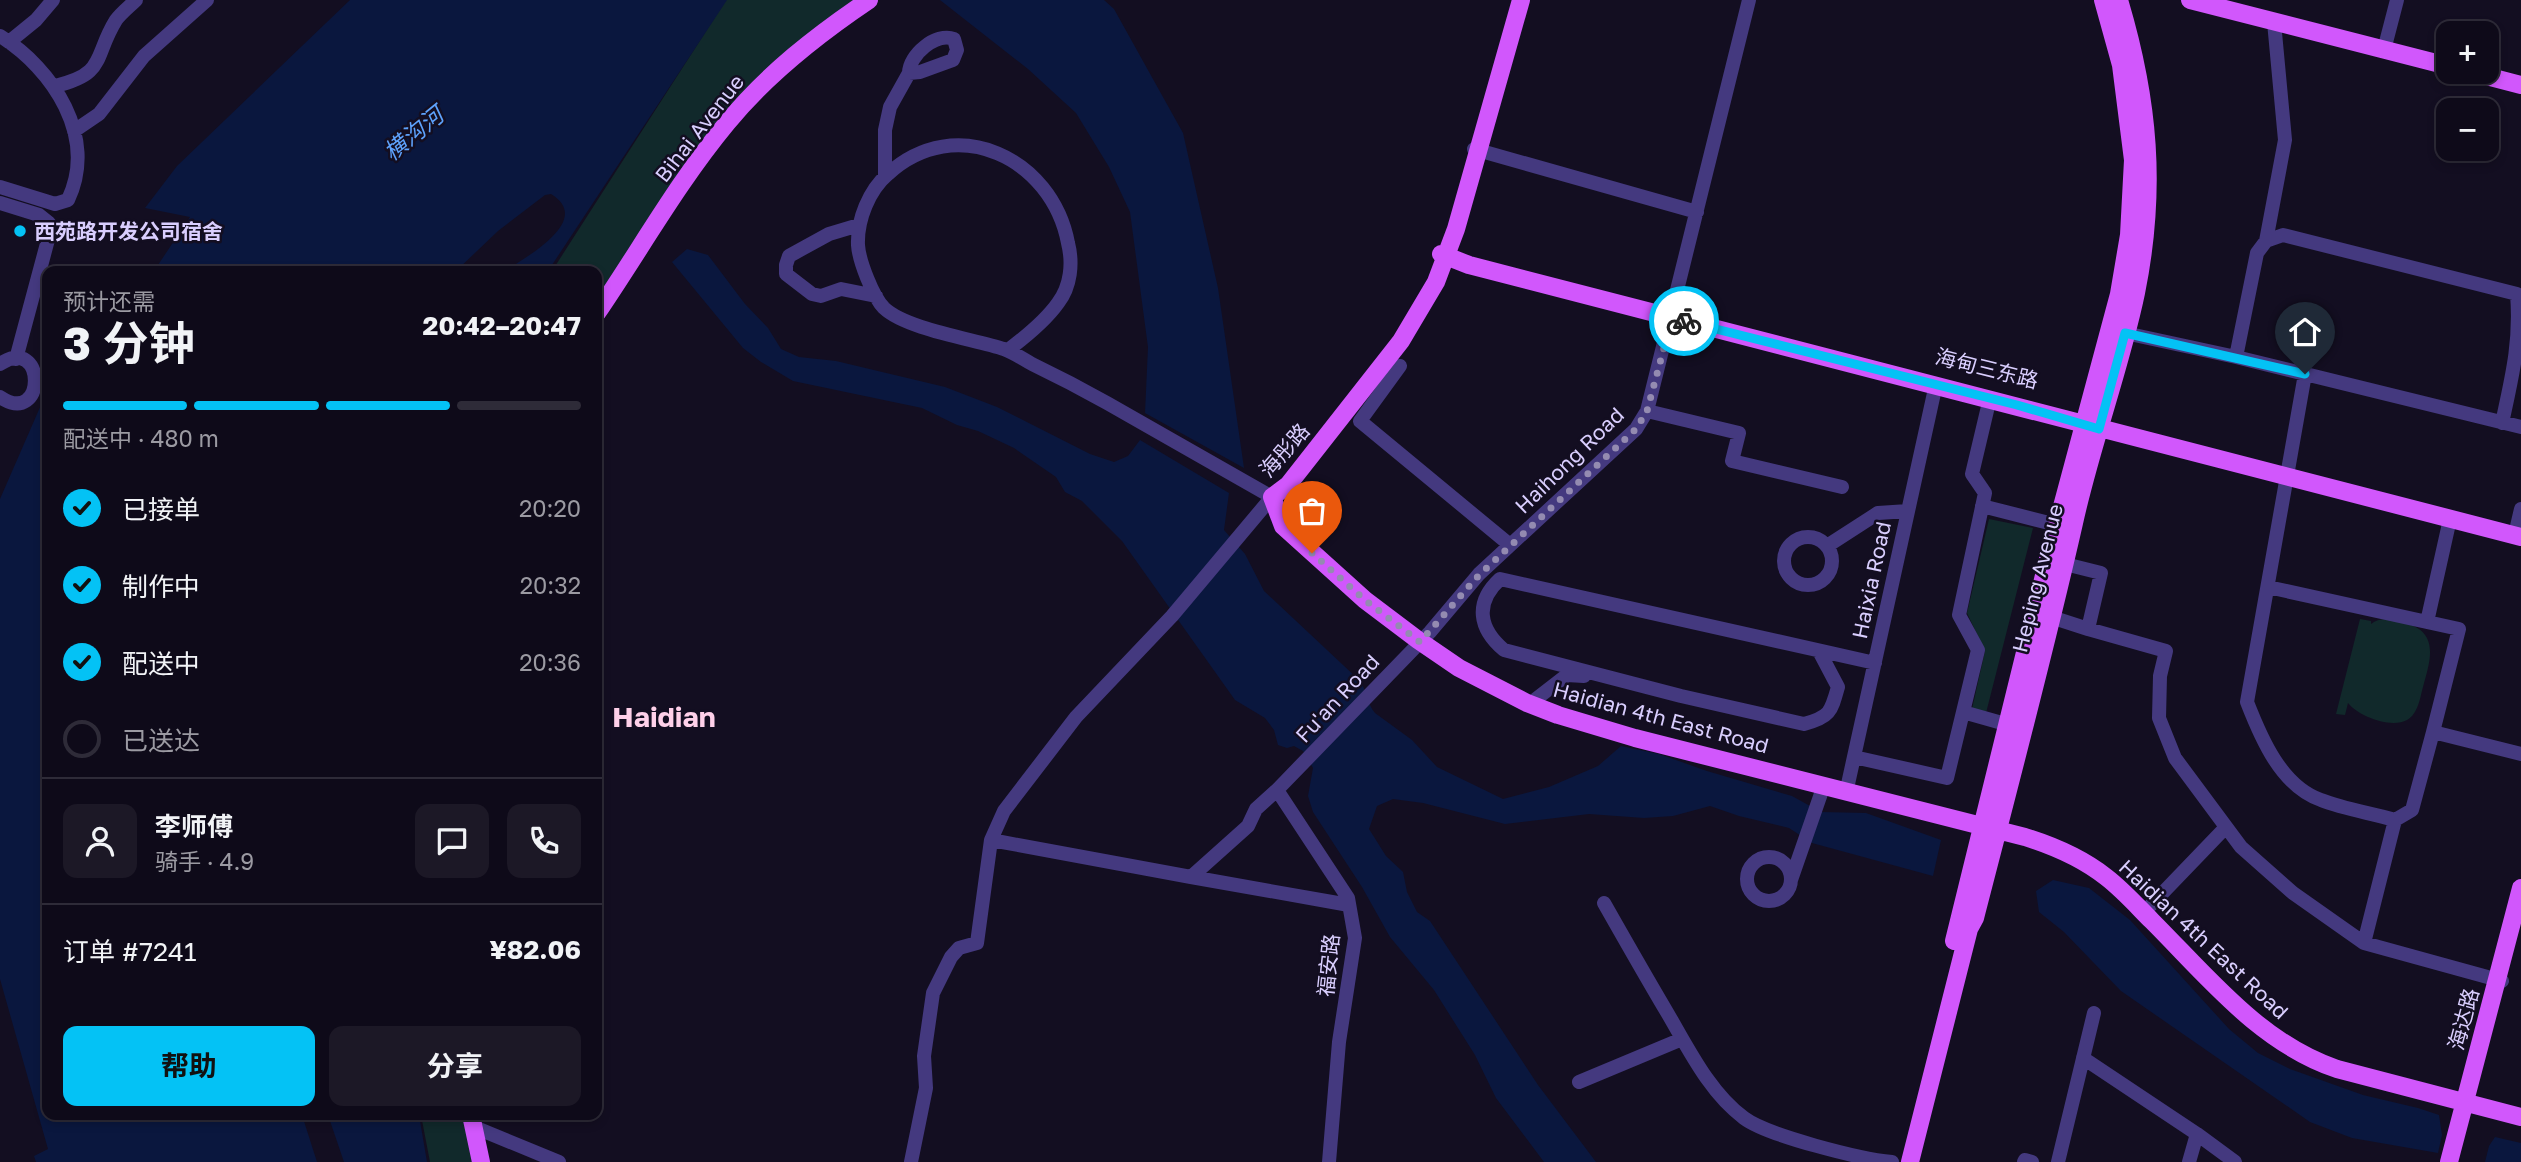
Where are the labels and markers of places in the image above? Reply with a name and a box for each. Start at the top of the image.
place label: 西苑路开发公司宿舍 [34,218,223,244]
marker: 西苑路开发公司宿舍 [12,223,28,239]
pin [2275,302,2335,374]
pin [1282,481,1342,553]

